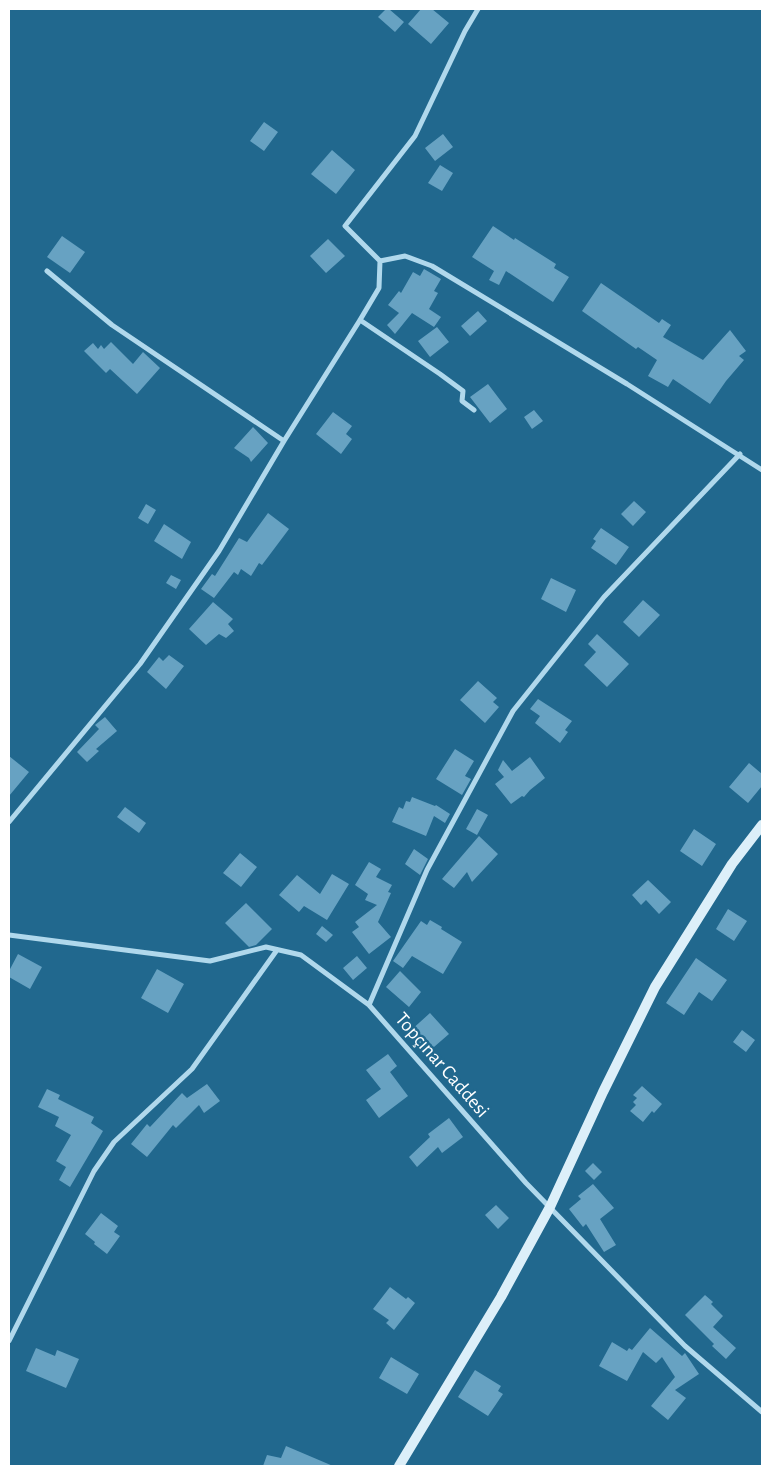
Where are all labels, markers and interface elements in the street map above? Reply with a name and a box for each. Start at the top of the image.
street label: Topçınar Caddesi [391,1009,493,1121]

